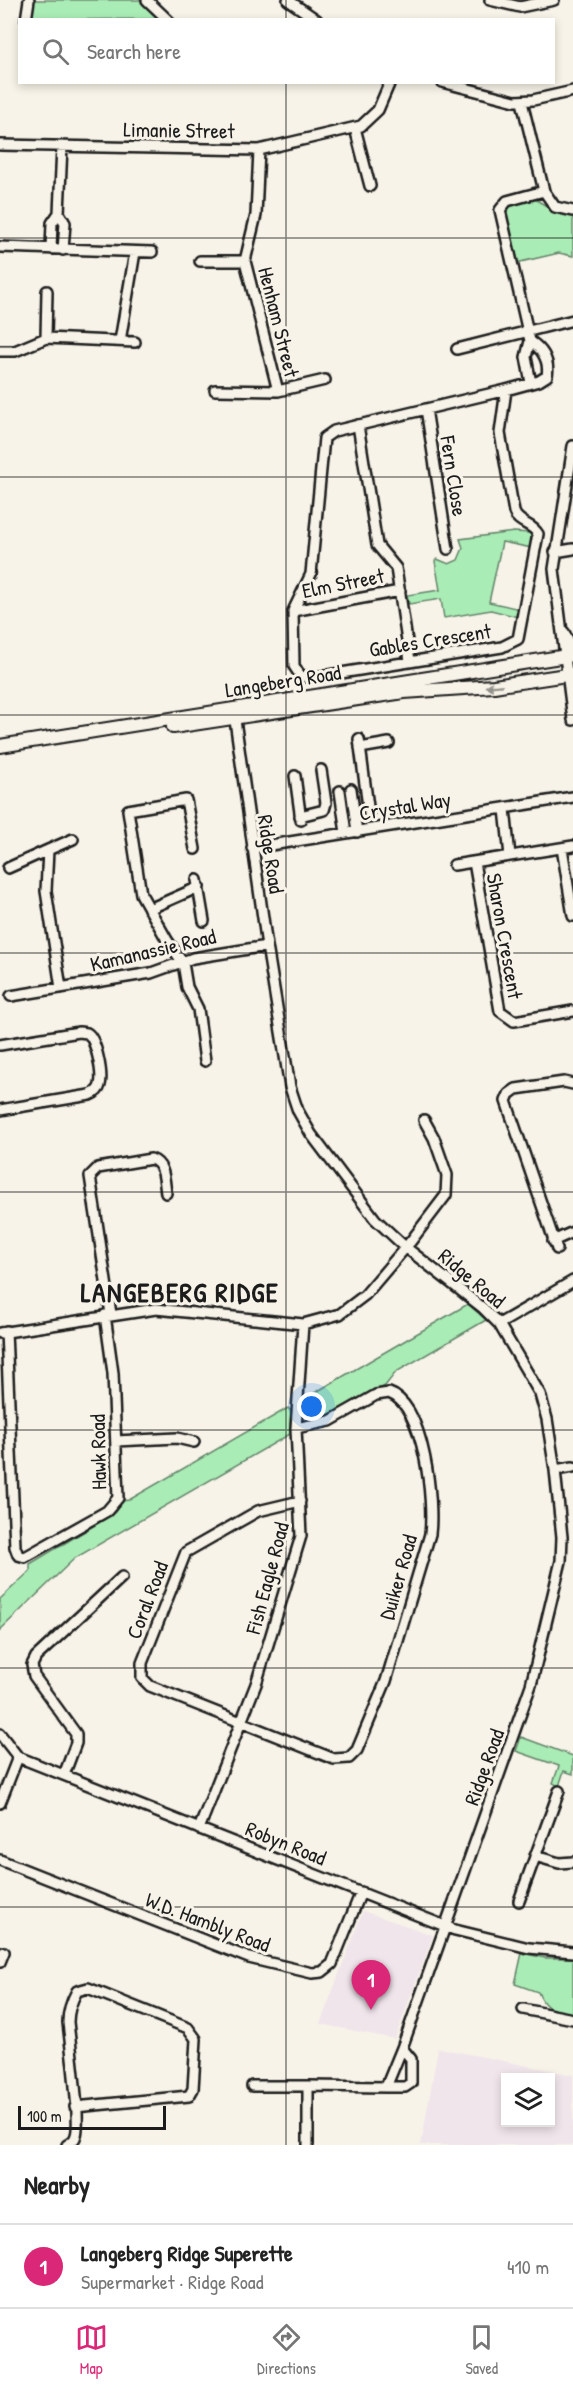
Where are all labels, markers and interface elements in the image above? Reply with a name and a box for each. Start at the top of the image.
search box [18,18,555,84]
icon: search [39,35,72,68]
text: Search here [87,36,181,66]
street label: Limanie Street [123,115,236,145]
street label: Henham Street [251,264,307,381]
street label: Fern Close [433,433,475,518]
street label: Elm Street [300,561,387,605]
street label: Gables Crescent [367,616,494,664]
street label: Langeberg Road [223,658,343,704]
one-way arrow [485,681,504,690]
street label: Crystal Way [357,784,453,828]
street label: Ridge Road [250,813,292,895]
street label: Sharon Crescent [480,871,530,1002]
street label: Kamanassie Road [87,921,219,979]
street label: Ridge Road [432,1241,512,1315]
district label: LANGEBERG RIDGE [81,1274,279,1310]
your location [297,1392,326,1421]
street label: Hawk Road [83,1414,113,1490]
street label: Fish Eagle Road [238,1519,296,1638]
street label: Duiker Road [372,1531,424,1623]
street label: Coral Road [119,1557,175,1643]
street label: Ridge Road [457,1725,511,1809]
street label: Robyn Road [241,1814,331,1872]
street label: W.D. Hambly Road [141,1885,275,1959]
pin: 1 [352,1960,391,2010]
map controls [501,2073,555,2127]
button: layers [501,2073,555,2127]
scale bar [18,2103,166,2130]
text: 100 m [27,2105,62,2127]
text: Nearby [24,2167,90,2202]
text: Langeberg Ridge Superette [81,2238,293,2268]
text: 1 [40,2253,47,2280]
text: 410 m [507,2253,549,2280]
text: Supermarket · Ridge Road [81,2268,263,2295]
tab: Map [75,2321,108,2379]
tab: Directions [257,2321,316,2379]
tab: Saved [465,2321,498,2379]

